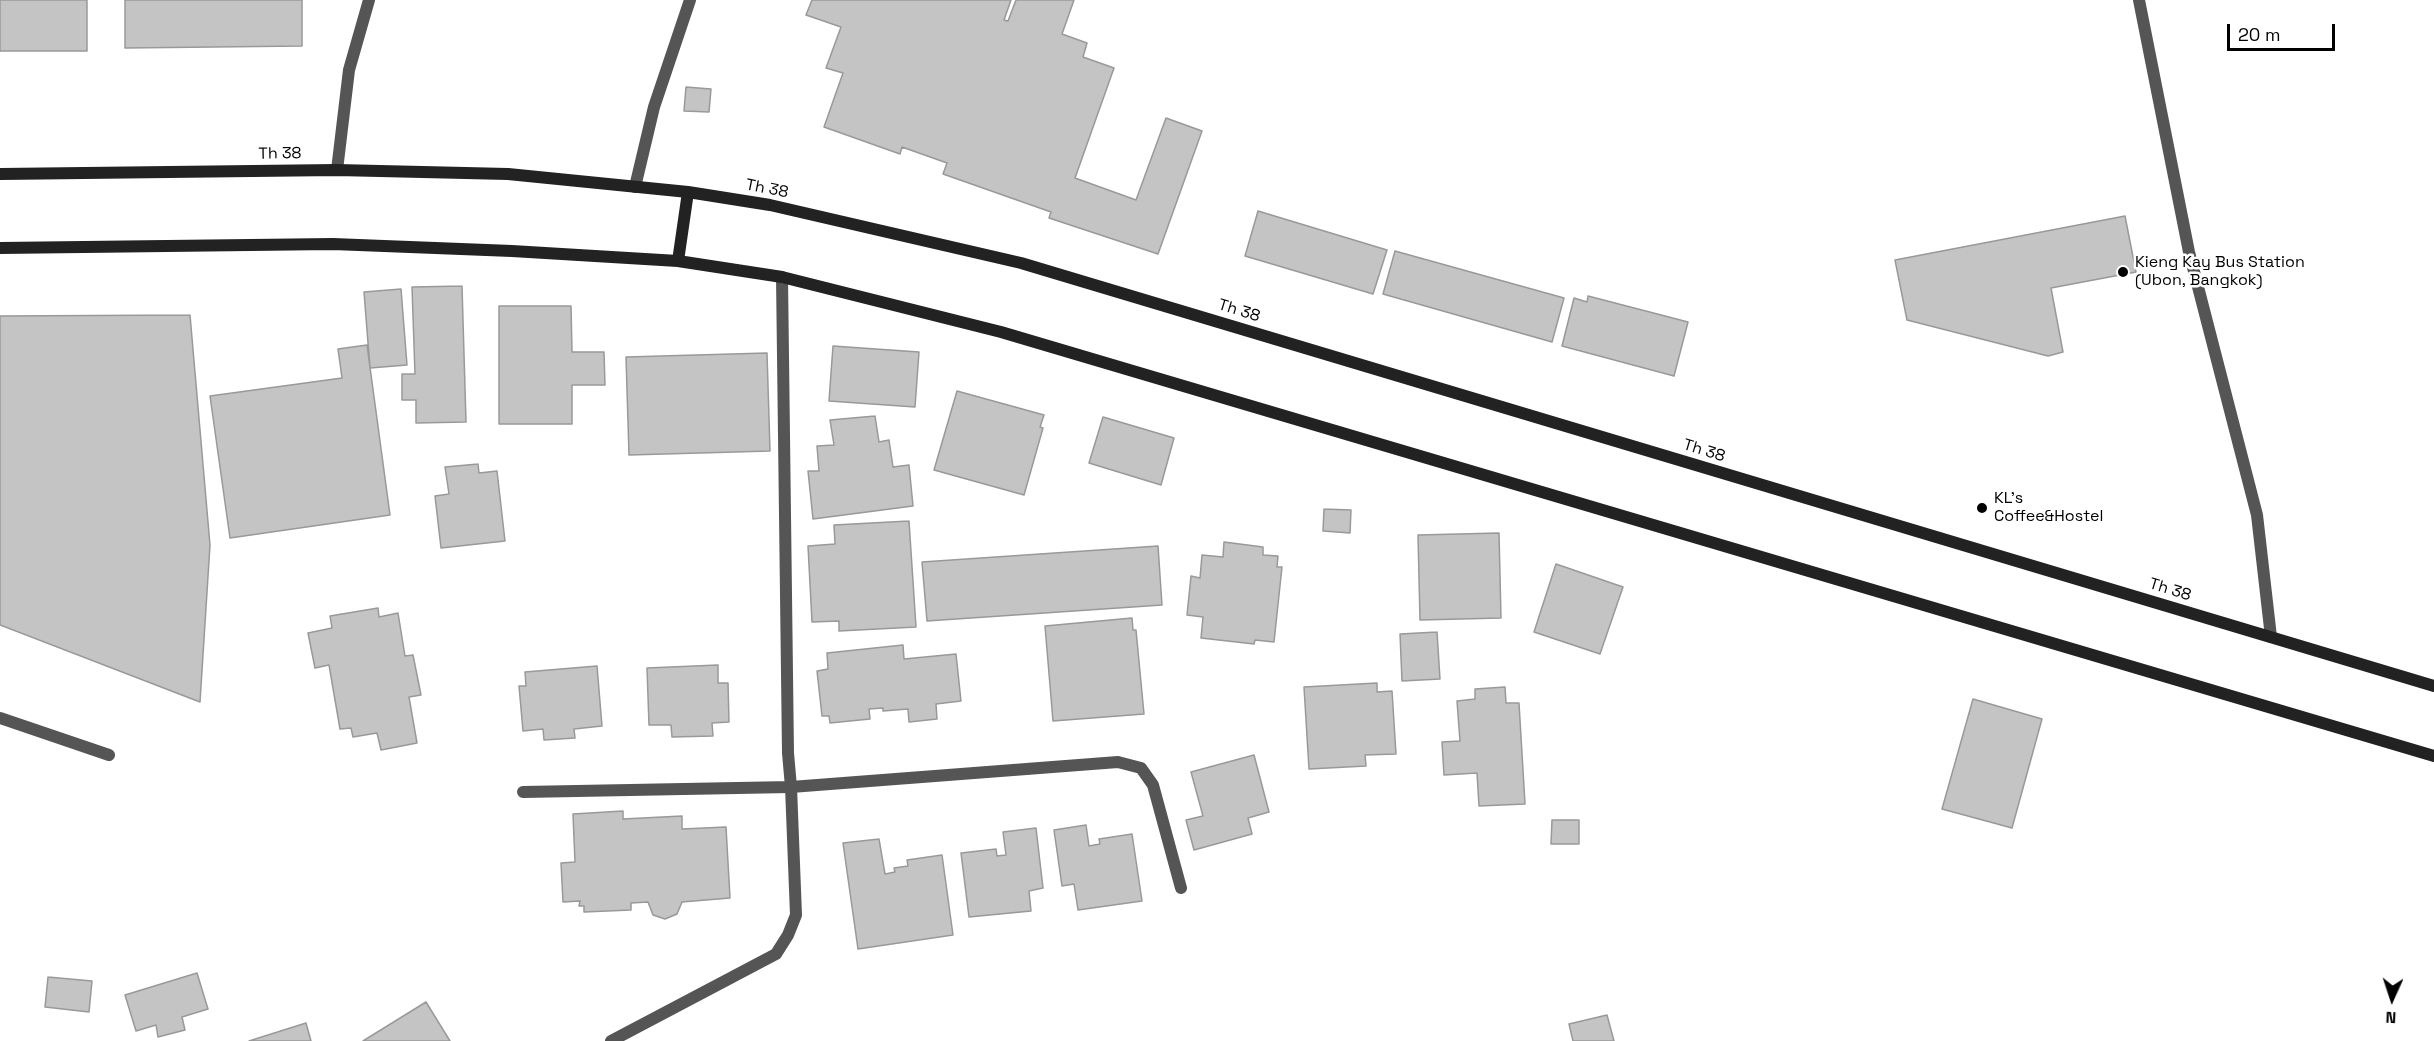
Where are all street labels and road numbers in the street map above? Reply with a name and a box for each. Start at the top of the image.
street label: Th 38 [258,144,302,164]
street label: Th 38 [744,175,790,203]
street label: Th 38 [1216,296,1262,326]
street label: Th 38 [1681,436,1727,466]
street label: Th 38 [2147,575,2193,605]

